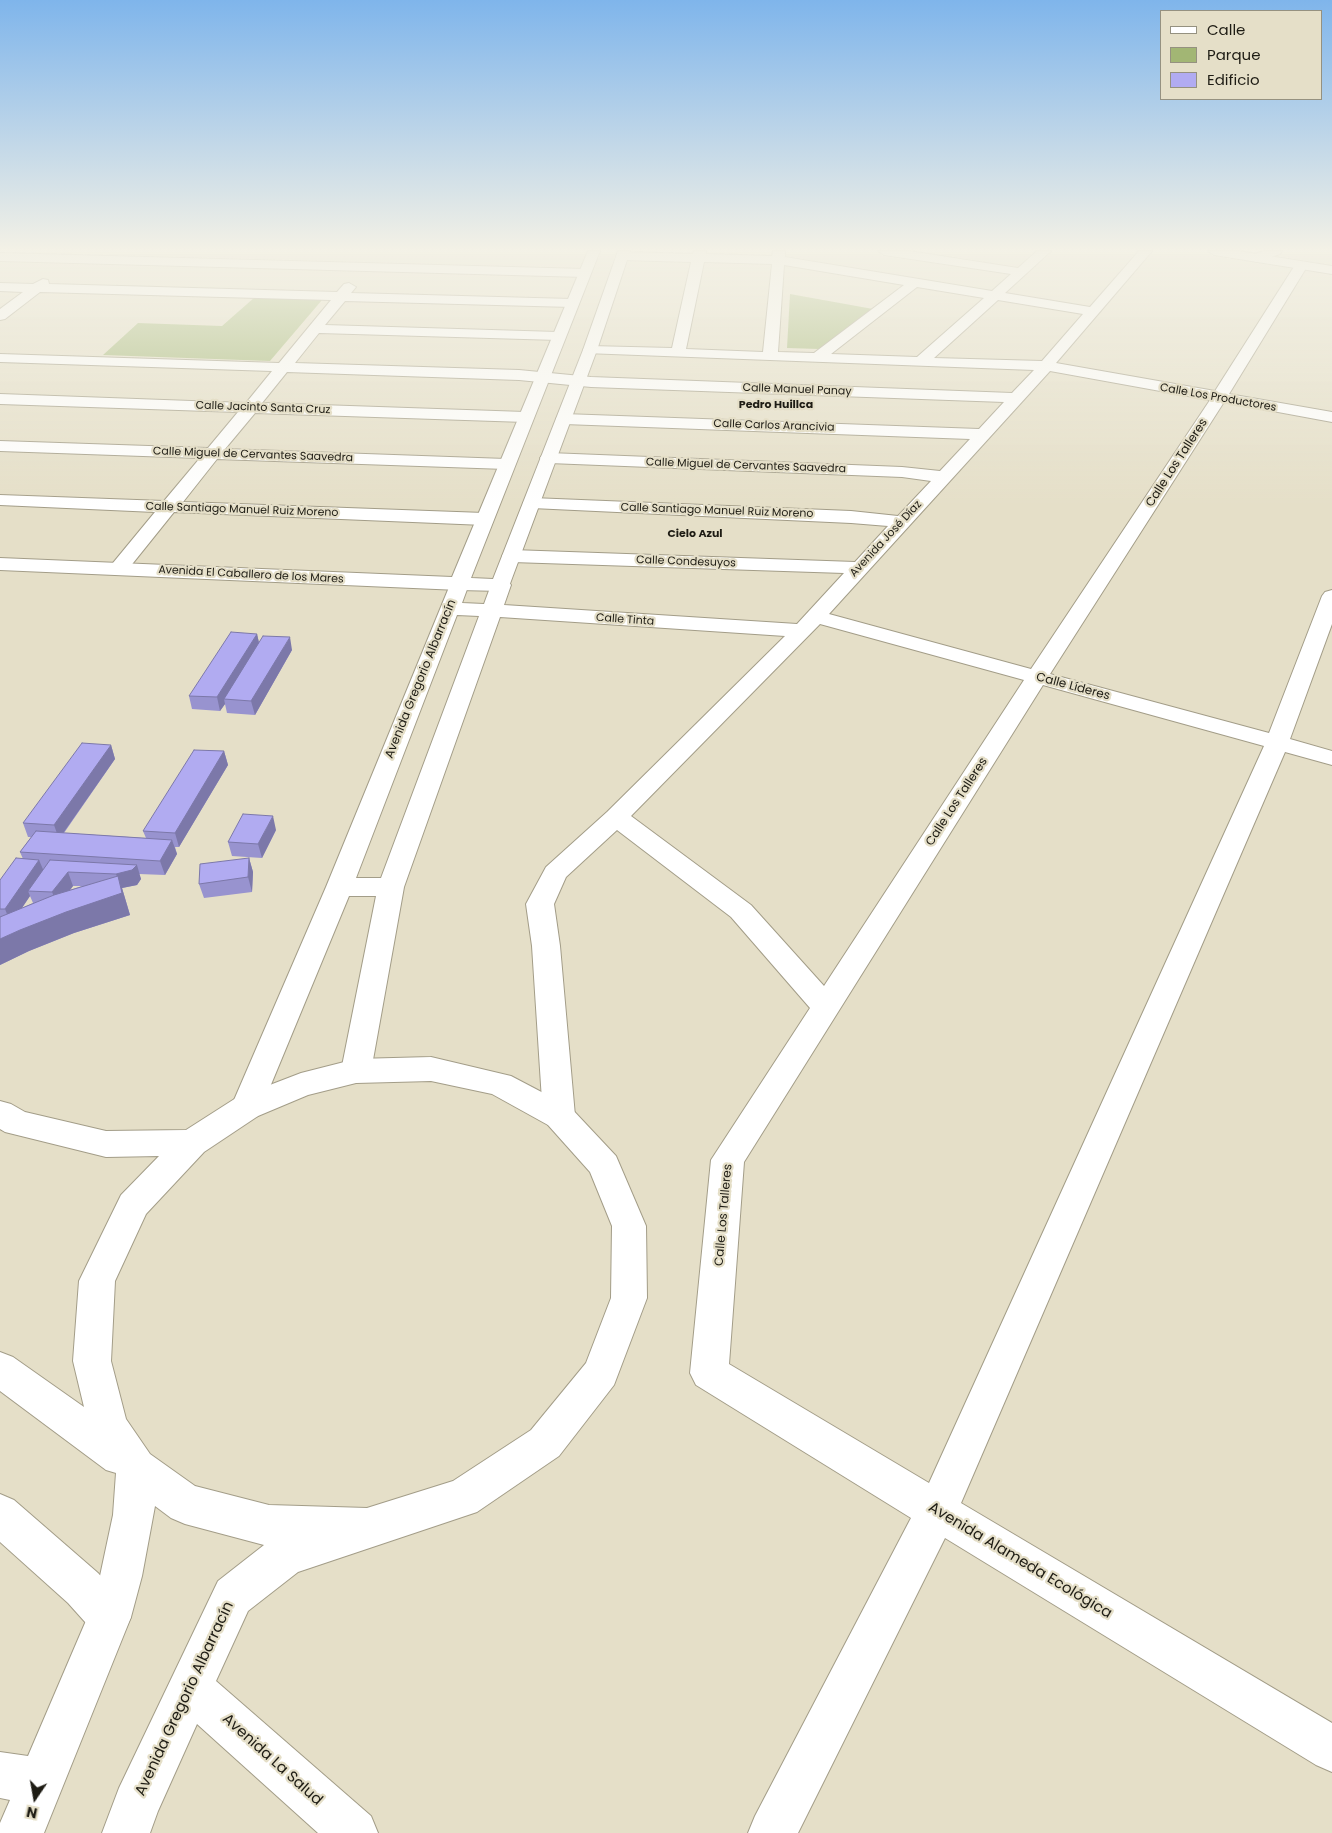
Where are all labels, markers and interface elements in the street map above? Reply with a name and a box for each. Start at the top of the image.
legend [1160,10,1322,100]
text: Calle [1207,19,1245,40]
text: Parque [1207,44,1260,65]
text: Edificio [1207,69,1260,90]
street label: Calle Los Productores [1159,381,1277,415]
street label: Calle Manuel Panay [742,382,852,398]
district label: Pedro Huillca [739,398,813,412]
street label: Calle Jacinto Santa Cruz [195,399,331,417]
street label: Calle Los Talleres [1143,416,1211,510]
street label: Calle Carlos Arancivia [713,417,835,435]
street label: Calle Miguel de Cervantes Saavedra [153,445,353,465]
street label: Calle Miguel de Cervantes Saavedra [646,456,846,476]
street label: Avenida José Díaz [847,498,925,580]
street label: Calle Santiago Manuel Ruiz Moreno [145,500,339,520]
street label: Calle Santiago Manuel Ruiz Moreno [620,501,814,521]
district label: Cielo Azul [667,527,723,541]
street label: Calle Condesuyos [636,554,736,570]
street label: Avenida El Caballero de los Mares [158,564,344,586]
street label: Avenida Gregorio Albarracín [382,598,460,760]
street label: Calle Tinta [595,611,655,629]
street label: Calle Líderes [1035,670,1111,704]
street label: Calle Los Talleres [923,755,991,849]
street label: Calle Los Talleres [712,1163,736,1267]
street label: Avenida Alameda Ecológica [925,1499,1115,1623]
street label: Avenida Gregorio Albarracín [132,1599,238,1799]
street label: Avenida La Salud [218,1710,326,1810]
north arrow [10,1773,60,1823]
text: N [25,1802,39,1824]

